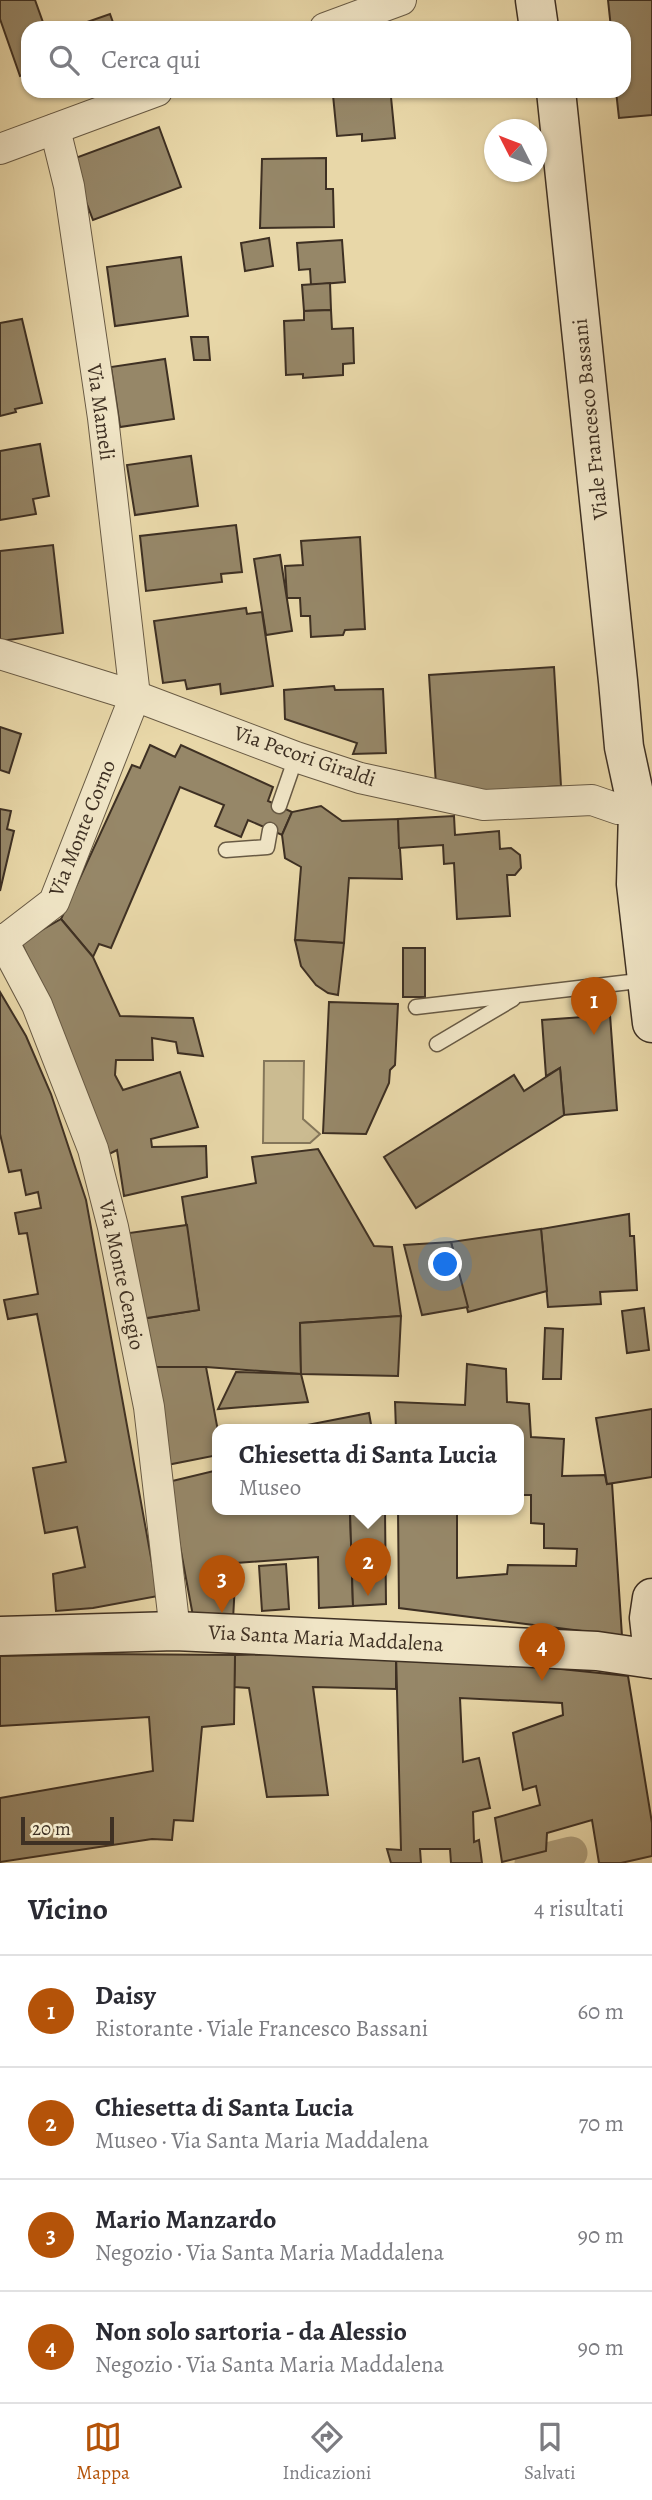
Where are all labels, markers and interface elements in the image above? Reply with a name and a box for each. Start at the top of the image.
search box [21,21,631,98]
icon: search [45,41,83,79]
text: Cerca qui [101,42,201,77]
north arrow [484,119,547,182]
street label: Viale Francesco Bassani [566,317,615,522]
street label: Via Mameli [80,361,122,462]
street label: Via Pecori Giraldi [229,718,380,793]
street label: Via Monte Corno [42,756,122,901]
pin: 1 [571,977,617,1035]
street label: Via Monte Cengio [92,1197,152,1352]
your location [428,1247,462,1281]
popup [212,1424,524,1515]
text: Chiesetta di Santa Lucia [239,1437,497,1472]
text: Museo [239,1472,301,1503]
pin: 2 [345,1538,391,1596]
pin: 3 [199,1555,245,1613]
street label: Via Santa Maria Maddalena [207,1618,445,1658]
pin: 4 [519,1623,565,1681]
scale bar [21,1814,114,1846]
text: 20 m [32,1816,71,1842]
text: Vicino [28,1889,108,1929]
text: 4 risultati [534,1893,624,1924]
text: Daisy [95,1978,156,2013]
text: 1 [47,1996,55,2027]
text: 60 m [577,1996,624,2027]
text: Ristorante · Viale Francesco Bassani [95,2013,428,2044]
text: Chiesetta di Santa Lucia [95,2090,354,2125]
text: 2 [45,2108,57,2139]
text: 70 m [578,2108,624,2139]
text: Museo · Via Santa Maria Maddalena [95,2125,429,2156]
text: Mario Manzardo [95,2202,276,2237]
text: 3 [46,2220,56,2251]
text: 90 m [578,2220,624,2251]
text: Negozio · Via Santa Maria Maddalena [95,2237,444,2268]
text: Non solo sartoria - da Alessio [95,2314,407,2349]
text: 4 [46,2332,56,2363]
text: 90 m [578,2332,624,2363]
text: Negozio · Via Santa Maria Maddalena [95,2349,444,2380]
tab: Mappa [76,2418,130,2486]
tab: Indicazioni [283,2418,371,2486]
tab: Salvati [524,2418,576,2486]

